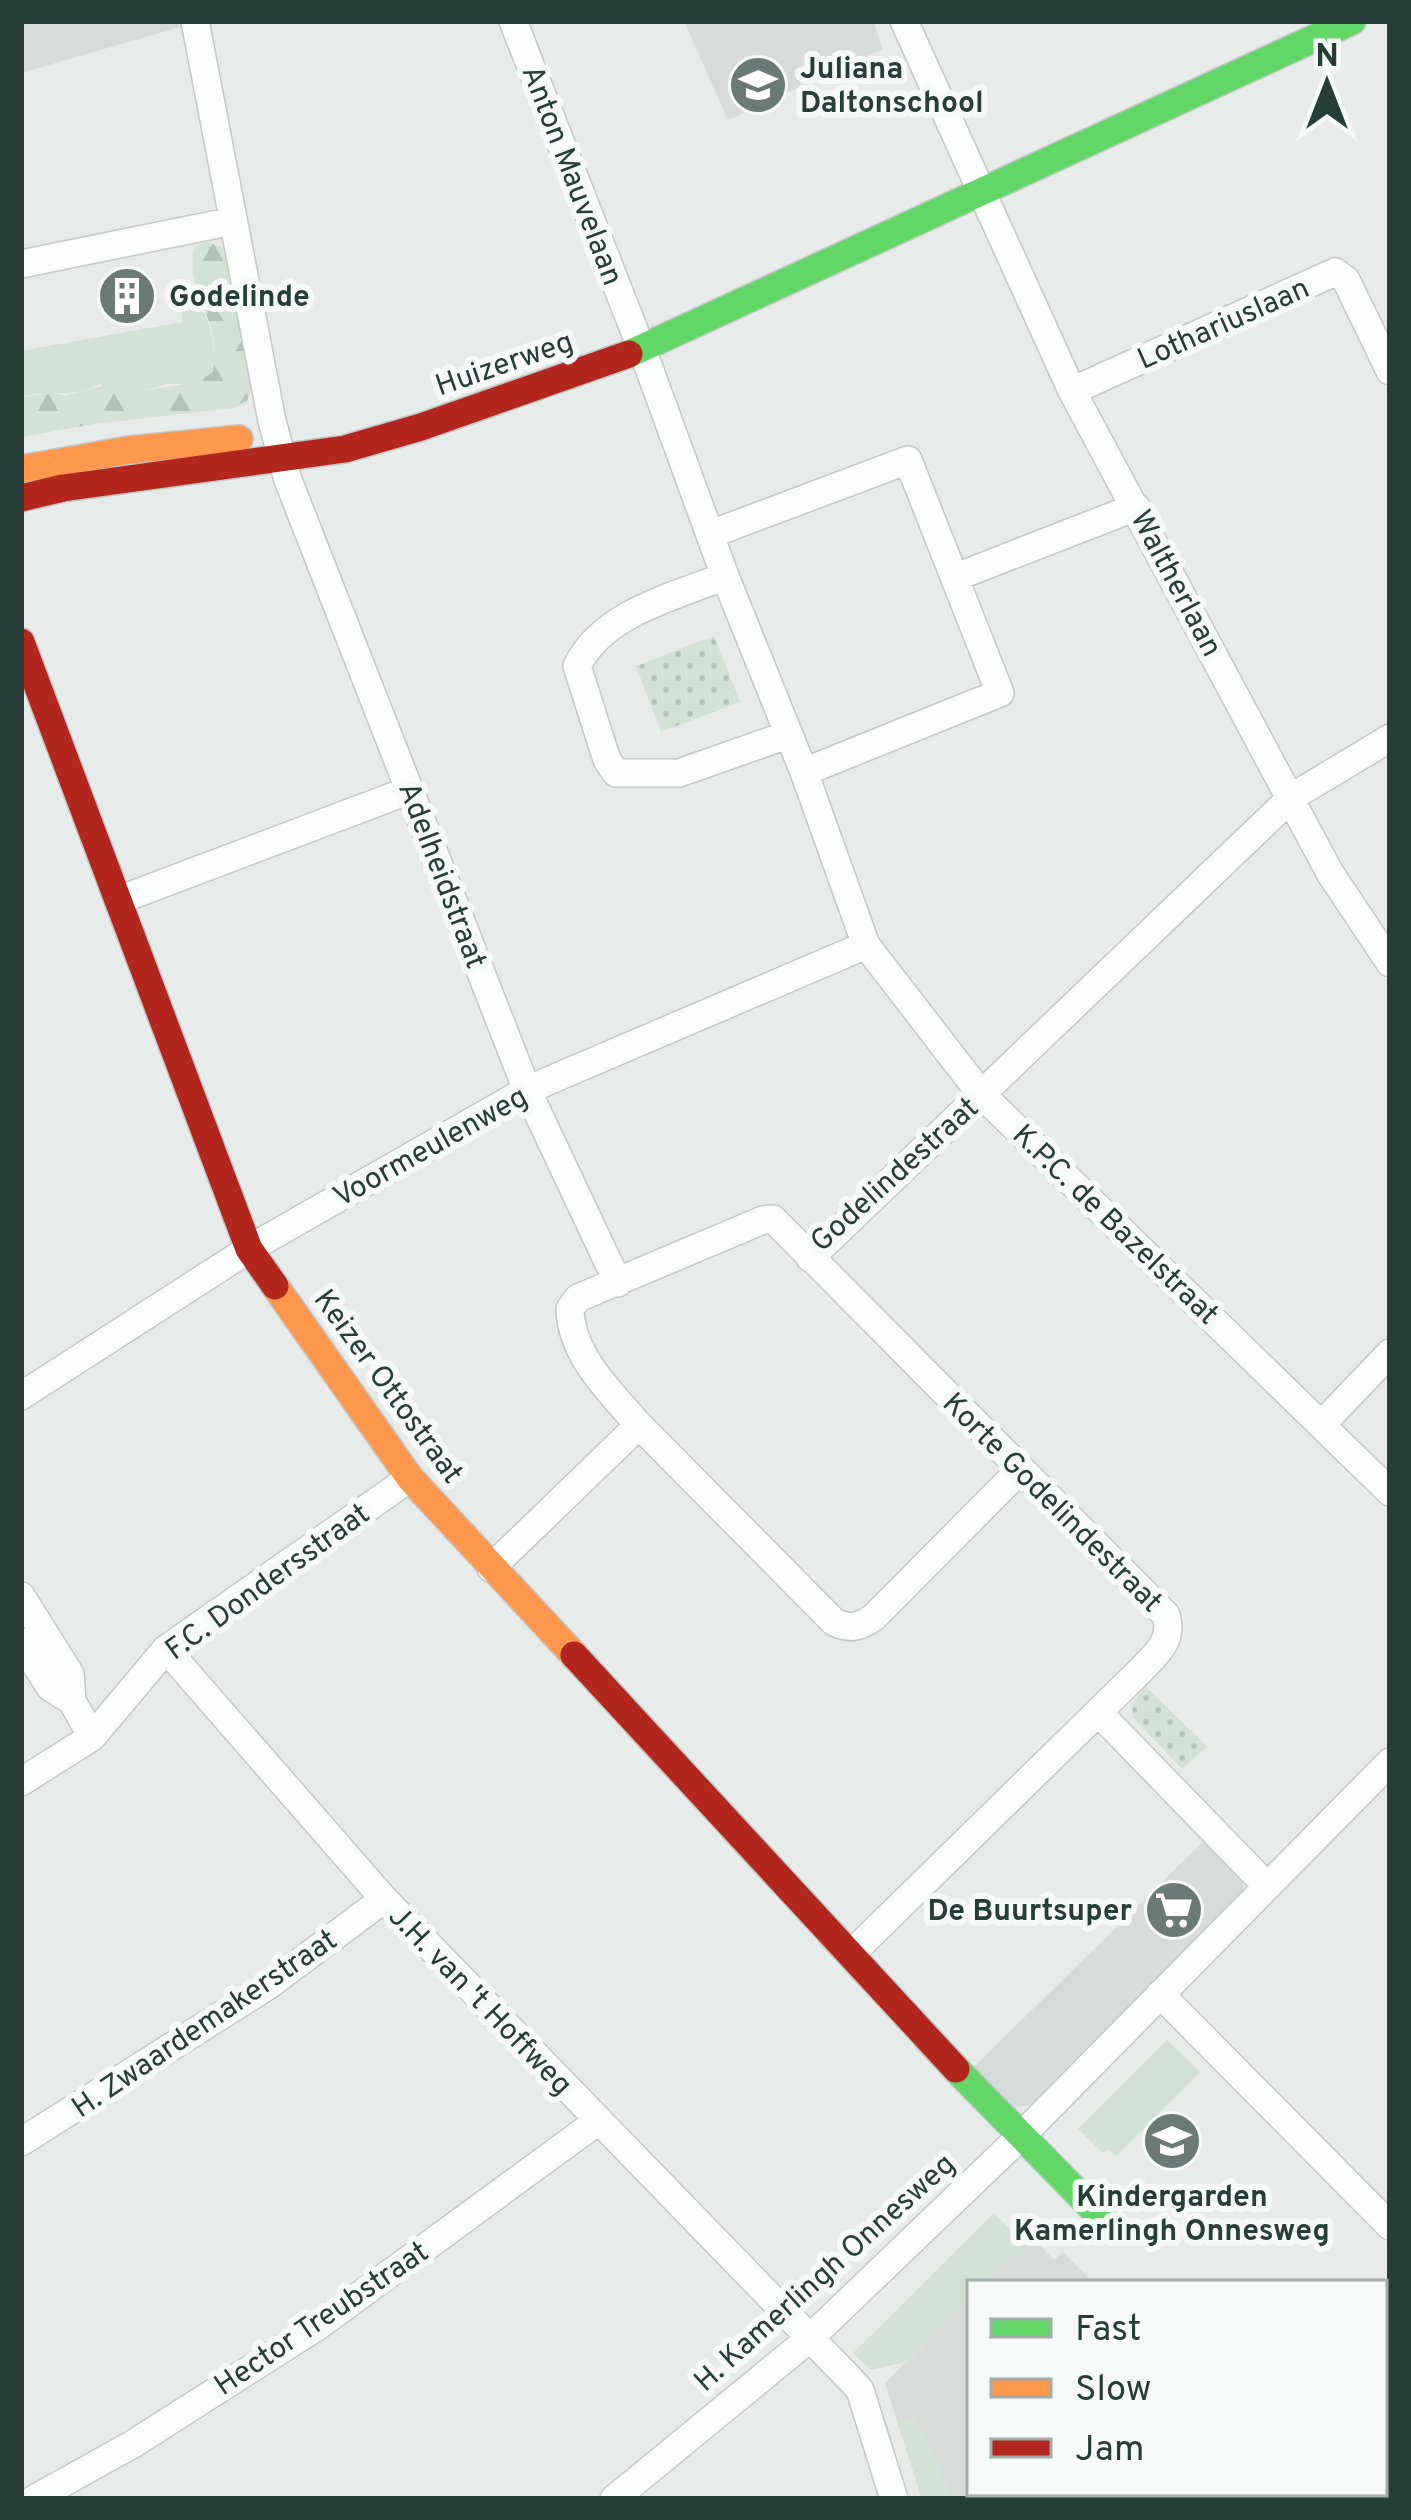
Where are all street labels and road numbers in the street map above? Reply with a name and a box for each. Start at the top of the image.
street label: Anton Mauvelaan [512,61,630,291]
street label: Lothariuslaan [1132,271,1316,380]
street label: Huizerweg [431,325,579,406]
street label: Waltherlaan [1121,504,1229,664]
street label: Adelheidstraat [388,778,493,974]
street label: Voormeulenweg [328,1080,535,1217]
street label: Godelindestraat [804,1091,988,1261]
street label: K.P.C. de Bazelstraat [1003,1118,1225,1334]
street label: Keizer Ottostraat [304,1283,470,1492]
street label: Korte Godelindestraat [934,1386,1169,1621]
street label: F.C. Dondersstraat [159,1496,378,1670]
street label: J.H. van 't Hoffweg [379,1899,579,2104]
street label: H. Zwaardemakerstraat [66,1923,345,2128]
street label: H. Kamerlingh Onnesweg [687,2147,964,2401]
street label: Hector Treubstraat [208,2235,437,2405]

